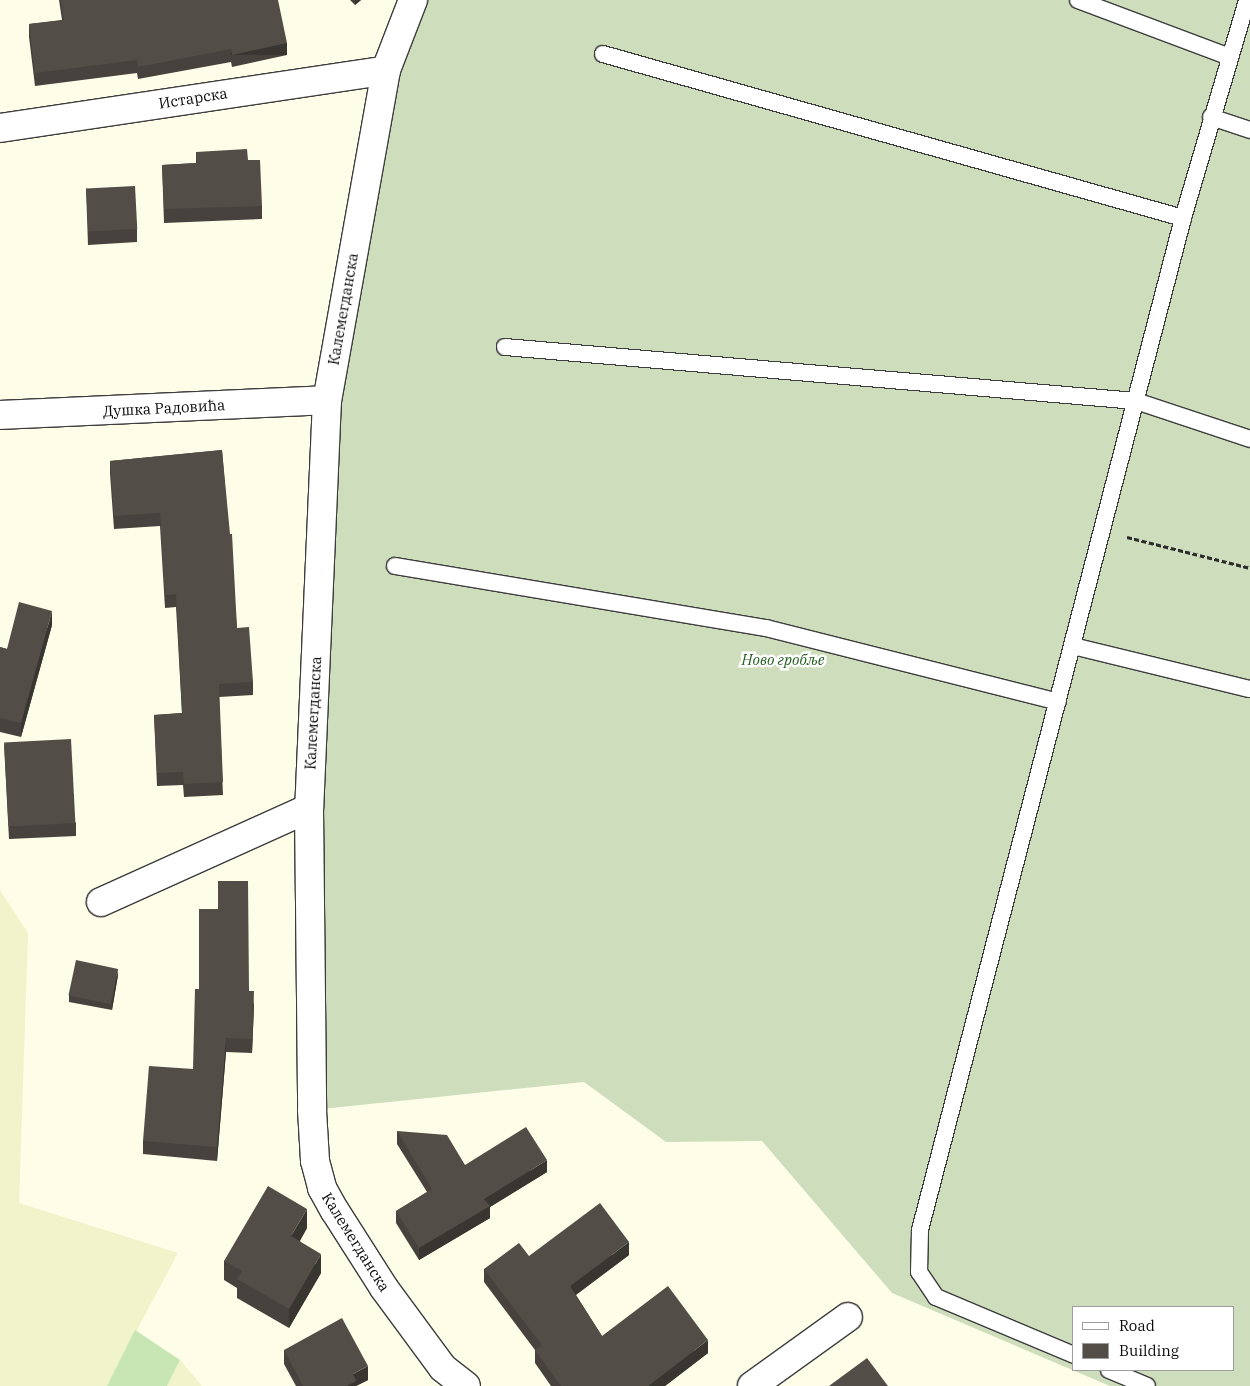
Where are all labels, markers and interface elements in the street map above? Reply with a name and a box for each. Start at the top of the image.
street label: Истарска [157,84,229,112]
street label: Калемегданска [324,251,362,367]
street label: Душка Радовића [102,396,226,420]
park label: Ново гробље [742,651,824,669]
street label: Калемегданска [301,656,325,770]
street label: Калемегданска [318,1189,394,1295]
legend [1072,1306,1235,1371]
text: Road [1119,1316,1155,1335]
text: Building [1119,1341,1179,1360]

